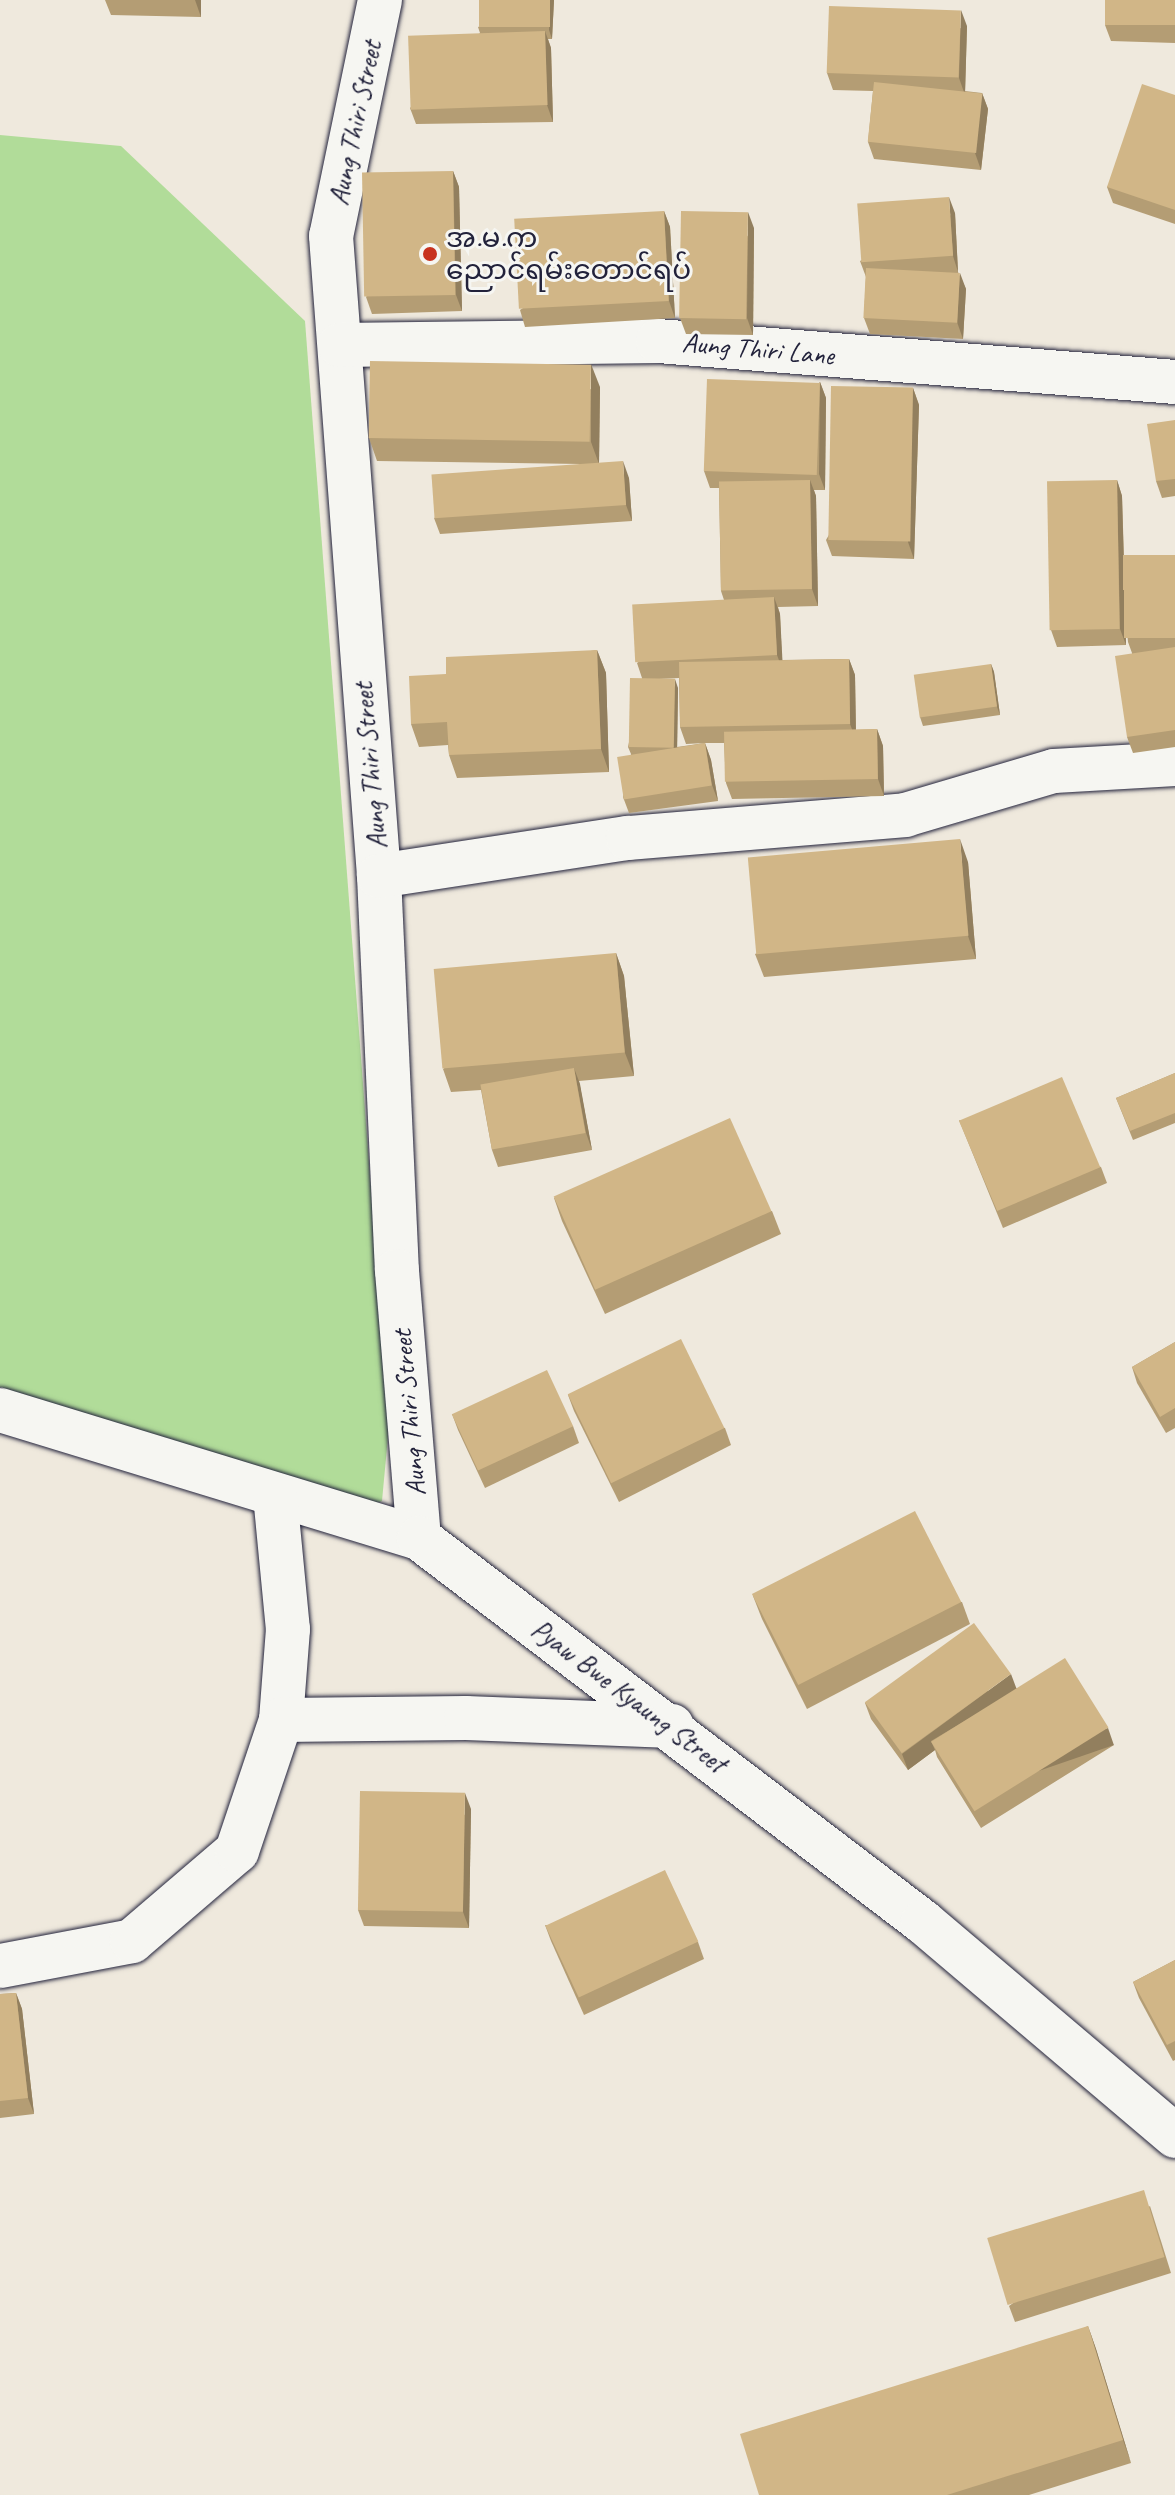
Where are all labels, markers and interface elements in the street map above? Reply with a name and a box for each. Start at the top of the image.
street label: Aung Thiri Street [321,37,389,209]
place label: အ.မ.က ညောင်ရမ်းတောင်ရပ် [446,221,691,287]
marker: အ.မ.က ညောင်ရမ်းတောင်ရပ် [421,245,439,263]
street label: Aung Thiri Lane [680,326,836,372]
street label: Aung Thiri Street [346,681,394,851]
street label: Aung Thiri Street [385,1328,433,1498]
street label: Pyaw Bwe Kyaung Street [525,1612,733,1780]

